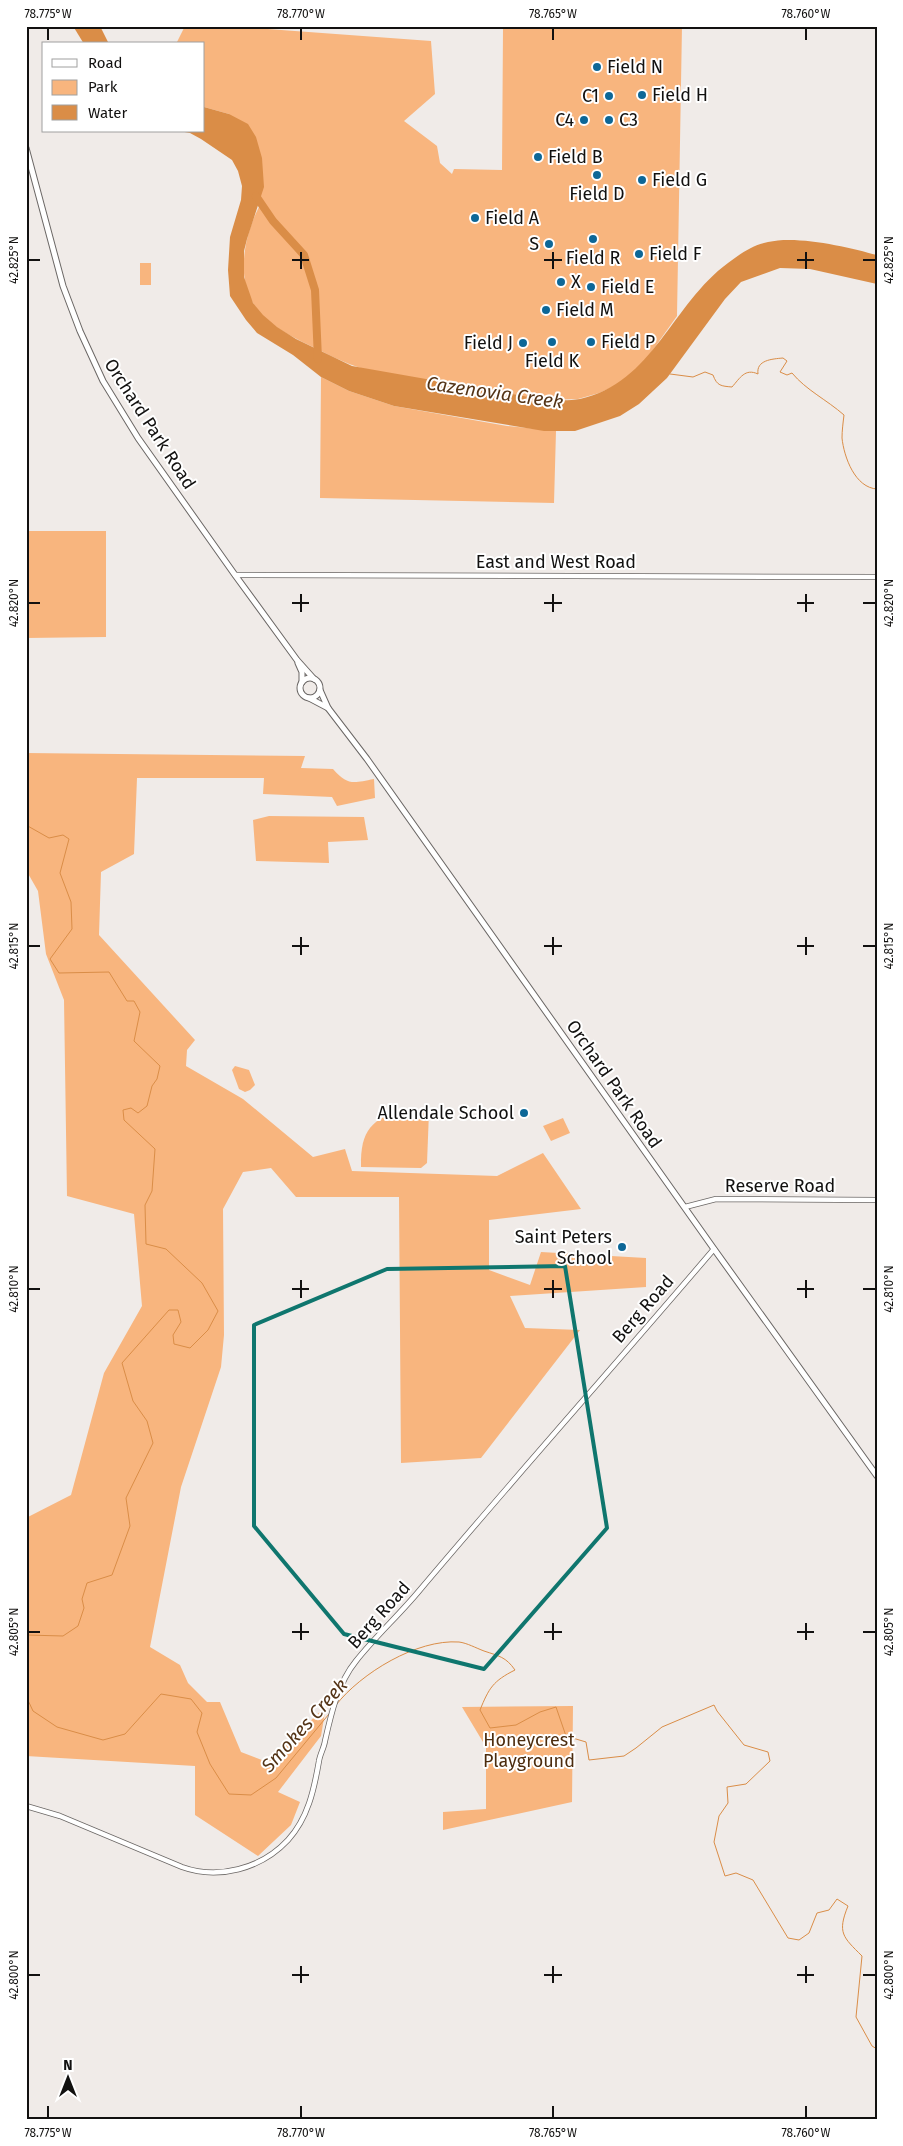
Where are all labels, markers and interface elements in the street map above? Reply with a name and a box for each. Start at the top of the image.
text: 78.775°W [24,7,72,21]
text: 78.770°W [277,7,325,21]
text: 78.765°W [529,7,577,21]
text: 78.760°W [782,7,831,21]
legend [42,42,205,132]
text: Road [88,54,123,72]
place label: Field N [607,56,663,78]
marker: Field N [591,61,603,73]
text: Park [88,78,118,96]
place label: Field H [652,84,708,106]
place label: C1 [582,85,599,107]
marker: Field H [636,89,648,101]
marker: C1 [603,90,615,102]
text: Water [88,104,127,122]
place label: C4 [555,109,574,131]
place label: C3 [619,109,638,131]
marker: C4 [578,114,590,126]
marker: C3 [603,114,615,126]
place label: Field B [548,146,603,168]
marker: Field B [532,151,544,163]
marker: Field D [591,169,603,181]
place label: Field G [652,169,707,191]
marker: Field G [636,174,648,186]
place label: Field D [569,183,625,205]
place label: Field A [485,207,540,229]
marker: Field A [469,212,481,224]
place label: S [529,233,539,255]
marker: Field R [587,233,599,245]
text: 42.825°N [7,236,21,284]
text: 42.825°N [882,236,896,284]
marker: S [543,238,555,250]
place label: Field F [649,243,702,265]
place label: Field R [566,247,620,269]
marker: Field F [633,248,645,260]
place label: X [571,271,581,293]
marker: X [555,276,567,288]
place label: Field E [601,276,654,298]
marker: Field E [585,281,597,293]
place label: Field M [556,299,614,321]
marker: Field M [540,304,552,316]
place label: Field P [601,331,655,353]
place label: Field J [464,332,513,354]
marker: Field K [546,336,558,348]
marker: Field P [585,336,597,348]
marker: Field J [517,337,529,349]
place label: Field K [525,350,580,372]
street label: Orchard Park Road [100,354,200,494]
water label: Cazenovia Creek [425,372,565,413]
street label: East and West Road [476,551,636,573]
text: 42.820°N [7,579,21,627]
text: 42.820°N [882,579,896,627]
text: 42.815°N [7,923,21,969]
text: 42.815°N [882,923,896,969]
street label: Orchard Park Road [562,1016,666,1152]
place label: Allendale School [377,1102,514,1124]
marker: Allendale School [518,1107,530,1119]
street label: Reserve Road [725,1175,835,1197]
place label: Saint Peters School [515,1226,612,1269]
marker: Saint Peters School [616,1241,628,1253]
text: 42.810°N [7,1265,21,1313]
text: 42.810°N [882,1265,896,1313]
street label: Berg Road [607,1270,679,1348]
street label: Berg Road [343,1577,415,1653]
text: 42.805°N [7,1608,21,1656]
text: 42.805°N [882,1608,896,1656]
water label: Smokes Creek [256,1674,352,1778]
park label: Honeycrest Playground [483,1729,575,1772]
text: 42.800°N [7,1950,21,2000]
text: 42.800°N [882,1950,896,2000]
north arrow [42,2054,92,2104]
text: N [63,2057,73,2074]
text: 78.775°W [24,2126,72,2140]
text: 78.770°W [277,2126,325,2140]
text: 78.765°W [529,2126,577,2140]
text: 78.760°W [782,2126,831,2140]

